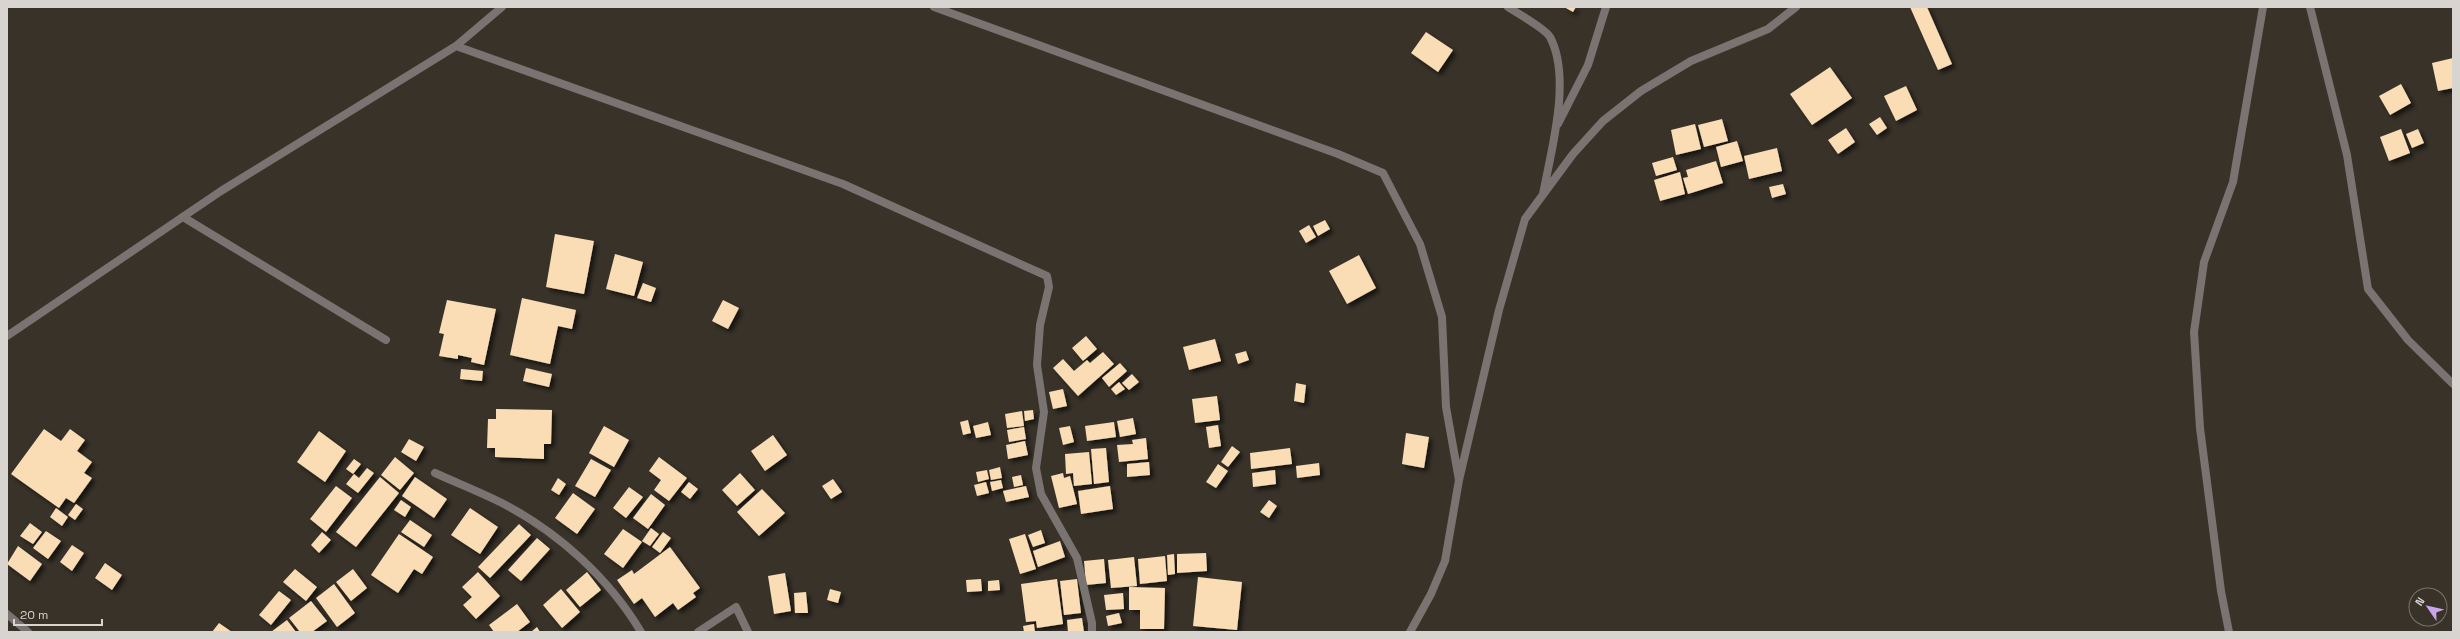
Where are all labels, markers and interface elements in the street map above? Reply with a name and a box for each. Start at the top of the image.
north arrow [2408,587,2448,627]
text: N [2412,594,2428,608]
scale bar [14,601,102,627]
text: 20 m [20,607,48,623]

